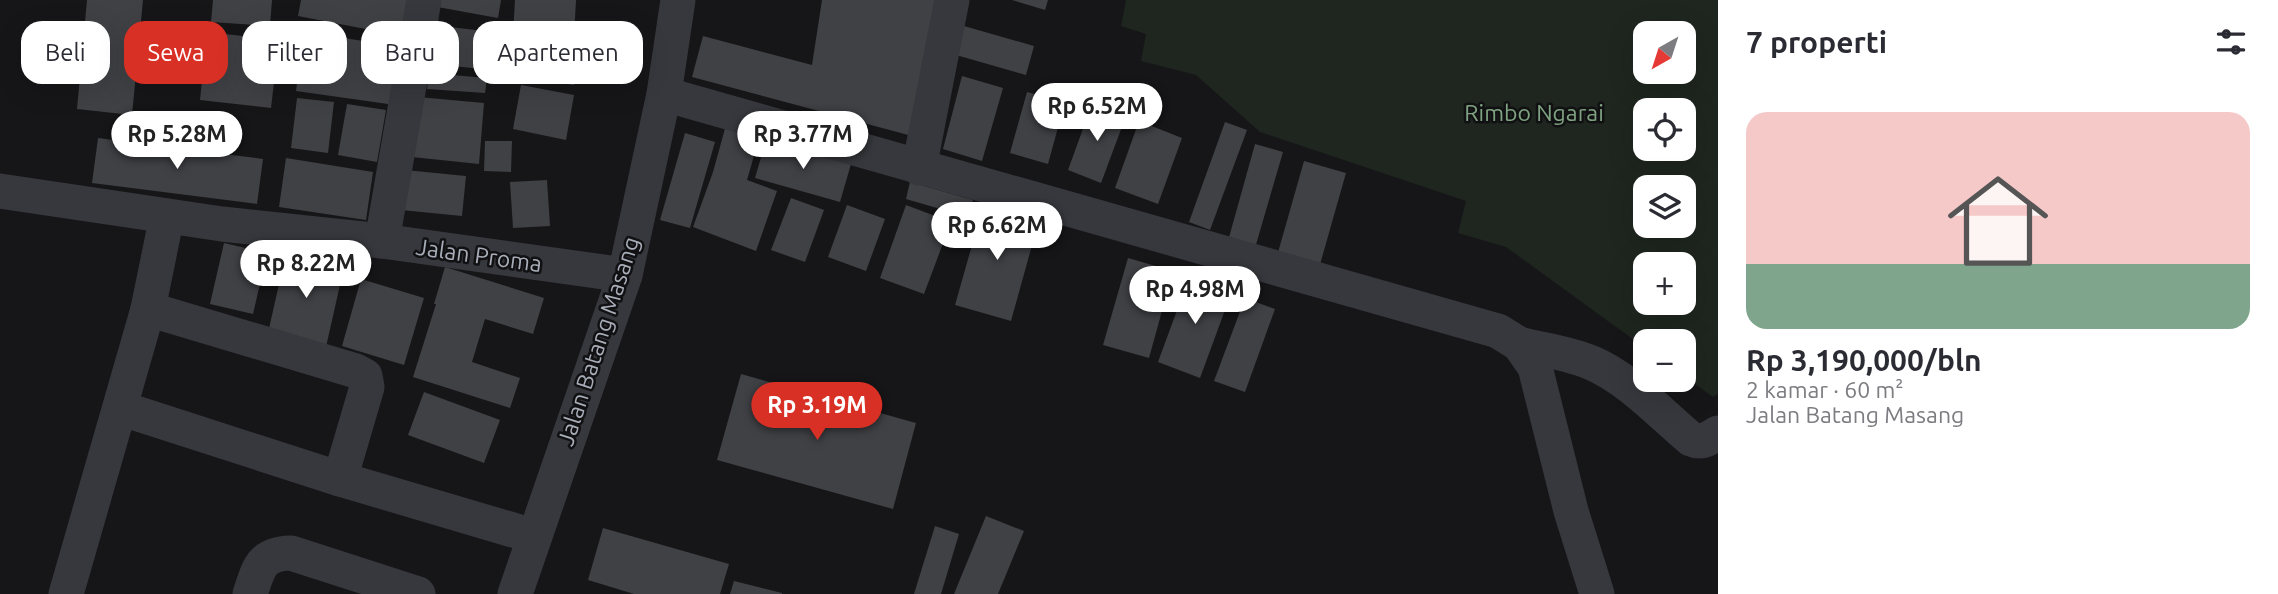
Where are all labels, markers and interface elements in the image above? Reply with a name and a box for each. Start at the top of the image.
chip: Beli [21,21,110,84]
chip: Sewa [124,21,228,84]
chip: Filter [242,21,347,84]
chip: Baru [361,21,459,84]
chip: Apartemen [473,21,643,84]
north arrow [1633,21,1696,84]
map controls [1633,21,1696,392]
icon: filters [2212,23,2250,61]
text: 7 properti [1746,25,1887,59]
pin: Rp 6.52M [1025,83,1169,143]
text: Rp 6.52M [1047,93,1147,118]
button: locate [1633,98,1696,161]
park label: Rimbo Ngarai [1464,100,1604,125]
pin: Rp 5.28M [105,111,249,171]
pin: Rp 3.77M [731,111,875,171]
text: Rp 5.28M [127,121,227,146]
text: Rp 3.77M [753,121,853,146]
icon: home [1935,158,2061,284]
button: layers [1633,175,1696,238]
pin: Rp 6.62M [925,202,1069,262]
text: Rp 6.62M [947,212,1047,237]
street label: Jalan Batang Masang [552,233,644,449]
street label: Jalan Proma [414,234,544,276]
pin: Rp 8.22M [234,240,378,300]
text: Rp 8.22M [256,250,356,275]
button: + [1633,252,1696,315]
pin: Rp 4.98M [1123,266,1267,326]
text: Rp 4.98M [1145,276,1245,301]
button: − [1633,329,1696,392]
text: Rp 3,190,000/bln [1746,343,1982,377]
text: 2 kamar · 60 m² [1746,377,1904,402]
pin: Rp 3.19M [745,382,889,442]
text: Rp 3.19M [767,392,867,417]
text: Jalan Batang Masang [1746,402,1964,427]

